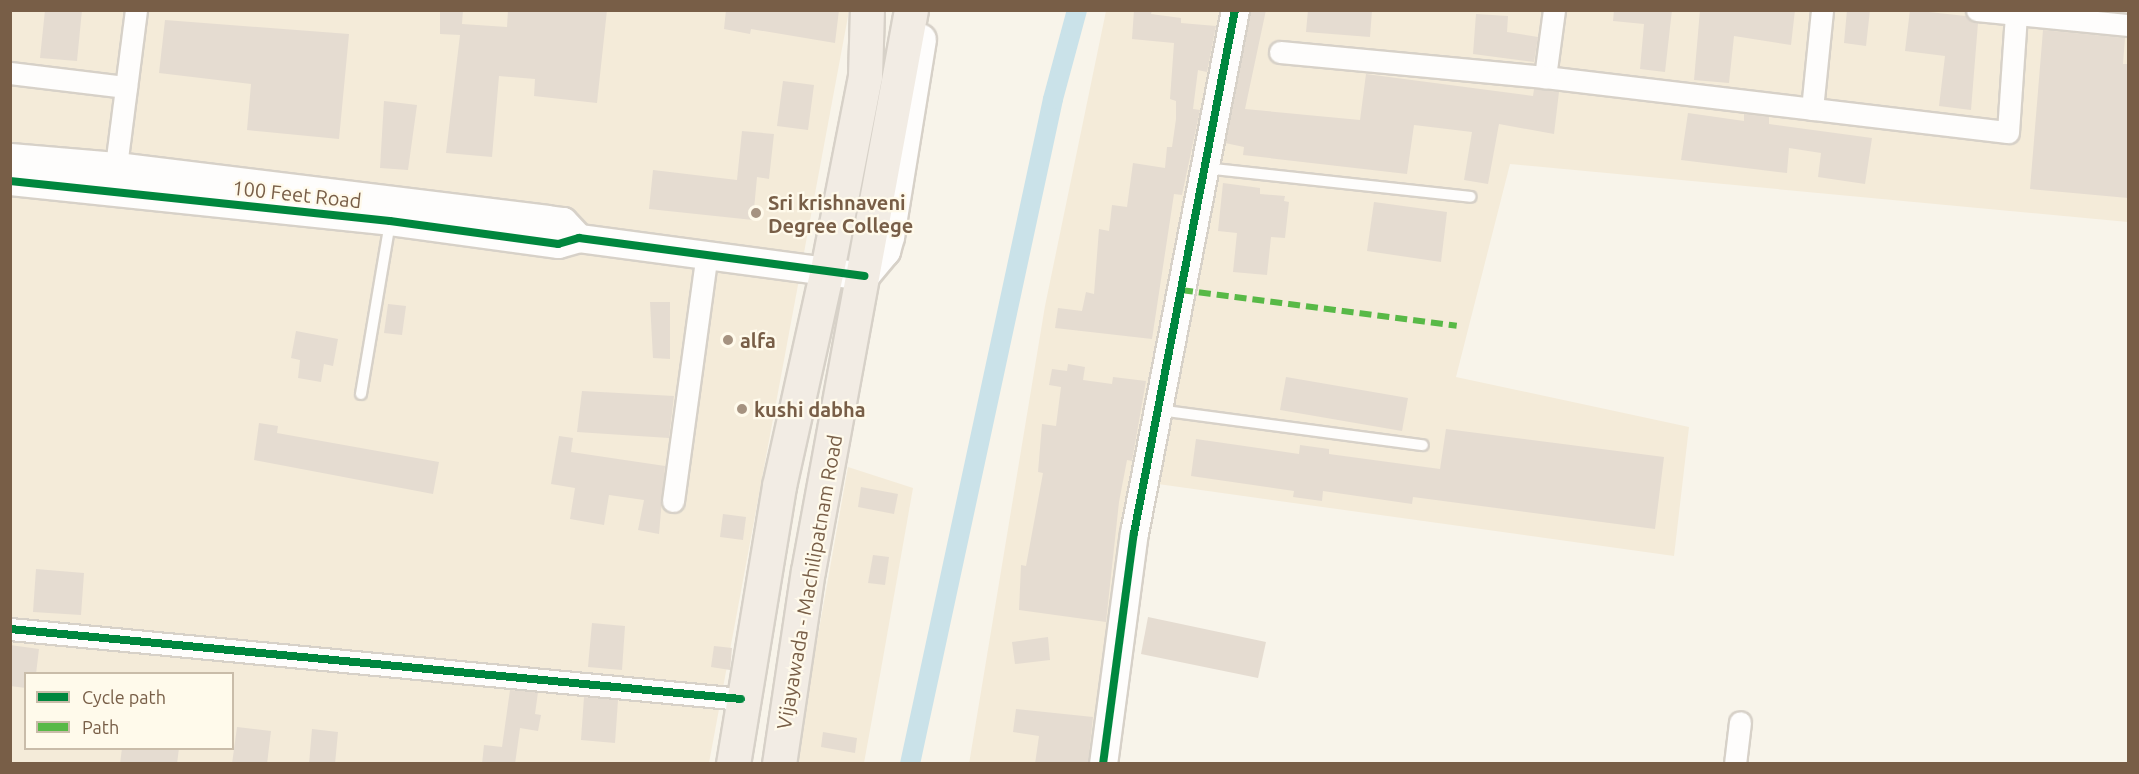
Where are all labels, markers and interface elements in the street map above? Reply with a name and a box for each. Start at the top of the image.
street label: 100 Feet Road [231,175,363,213]
place label: Sri krishnaveni Degree College [768,190,913,237]
marker: Sri krishnaveni Degree College [749,206,763,220]
place label: alfa [740,328,776,352]
marker: alfa [721,333,735,347]
place label: kushi dabha [754,397,866,421]
marker: kushi dabha [735,402,749,416]
street label: Vijayawada - Machilipatnam Road [771,433,847,731]
legend [24,672,234,750]
text: Cycle path [82,687,166,707]
text: Path [82,717,119,737]

